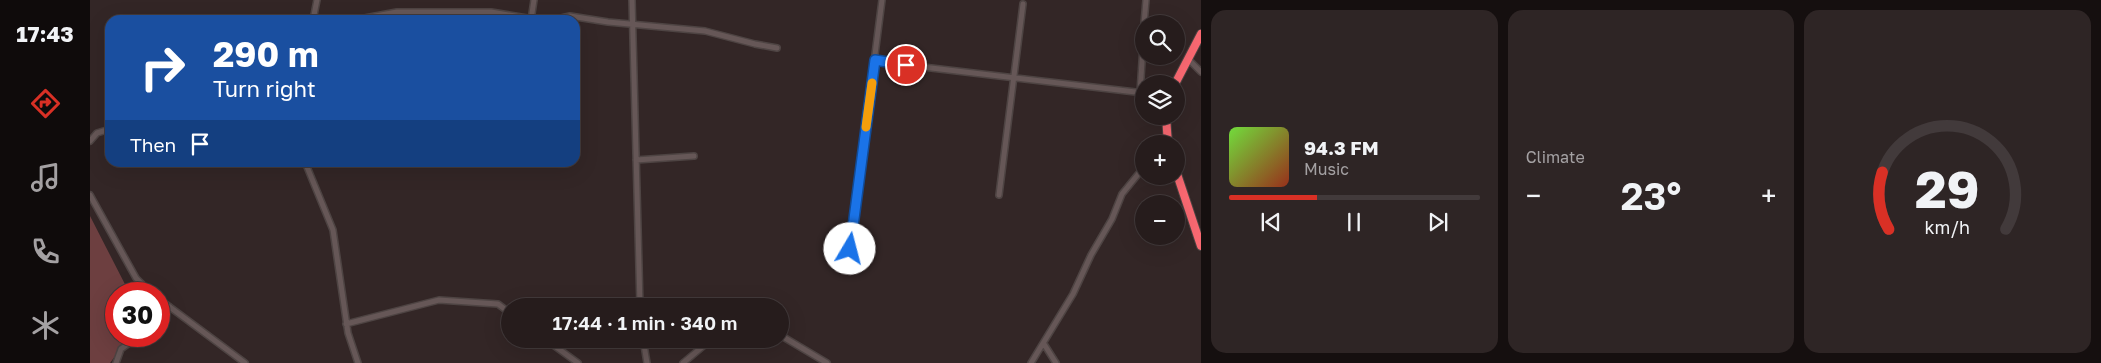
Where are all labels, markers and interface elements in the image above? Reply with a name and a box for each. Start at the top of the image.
map controls [1135,15,1185,245]
button: search [1135,15,1185,65]
text: 17:43 [16,20,74,47]
text: 290 m [213,33,319,75]
icon: right [130,35,195,100]
pin [885,44,927,86]
icon: arrive [892,51,920,79]
text: Turn right [213,75,316,102]
button: layers [1135,75,1185,125]
icon: directions [28,86,63,121]
icon: arrive [186,130,214,158]
text: Then [130,133,176,156]
button: + [1135,135,1185,185]
text: 94.3 FM [1304,136,1379,159]
text: Climate [1526,147,1585,167]
text: 29 [1915,157,1980,219]
text: Music [1304,159,1349,179]
icon: music [28,160,63,195]
text: 23° [1621,173,1681,218]
text: − [1526,179,1541,212]
text: + [1761,179,1776,212]
button: − [1135,195,1185,245]
icon: previous [1257,208,1285,236]
icon: pause [1340,208,1368,236]
icon: next [1424,208,1452,236]
text: km/h [1925,216,1970,238]
position arrow [823,222,875,274]
icon: phone [28,234,63,269]
speed limit sign: 30 [105,282,170,347]
icon: climate [28,308,63,343]
text: 17:44 · 1 min · 340 m [553,311,737,334]

